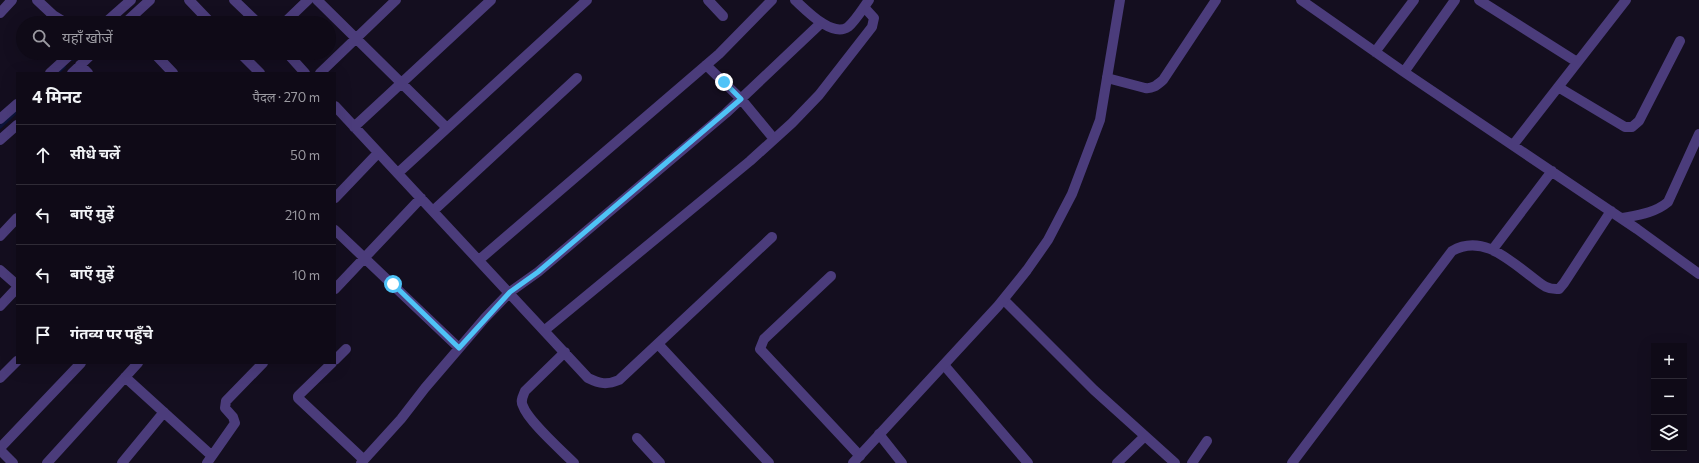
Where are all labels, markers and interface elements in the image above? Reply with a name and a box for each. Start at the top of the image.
search box [16,16,336,60]
icon: search [30,27,52,49]
text: यहाँ खोजें [62,28,113,46]
route end [715,73,733,91]
text: 4 मिनट [32,86,81,107]
text: पैदल · 270 m [253,89,320,105]
icon: ahead [32,144,54,166]
text: सीधे चलें [70,144,120,162]
text: 50 m [290,147,320,163]
icon: left [32,204,54,226]
text: बाएँ मुड़ें [70,204,114,222]
text: 210 m [285,207,320,223]
icon: left [32,264,54,286]
text: बाएँ मुड़ें [70,264,114,282]
text: 10 m [292,267,320,283]
route start [384,275,402,293]
icon: arrive [32,324,54,346]
text: गंतव्य पर पहुँचे [70,324,153,342]
map controls [1651,343,1687,451]
button: + [1651,343,1687,379]
button: − [1651,379,1687,415]
button: layers [1651,415,1687,451]

